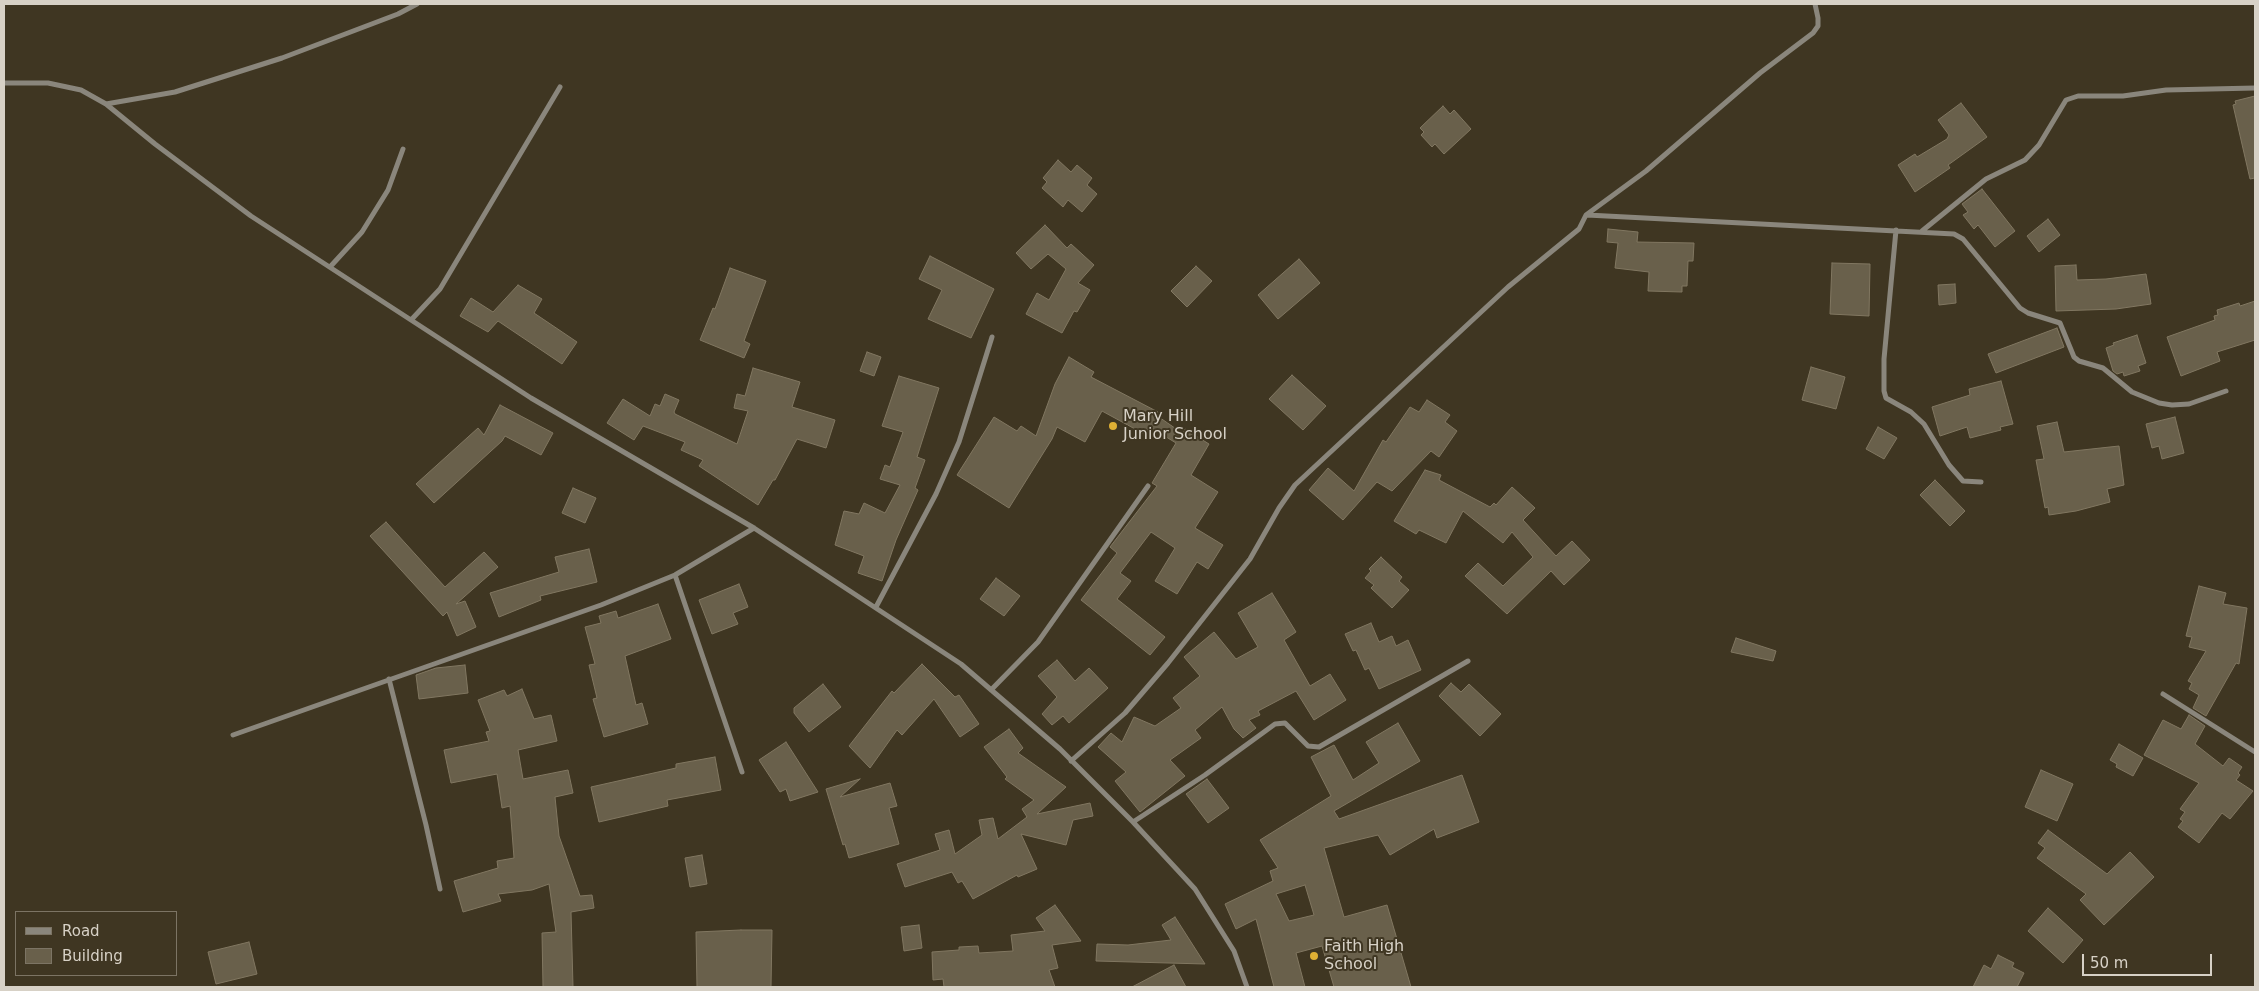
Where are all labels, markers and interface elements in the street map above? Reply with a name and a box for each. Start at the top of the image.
place label: Mary Hill Junior School [1123,407,1227,445]
marker: Mary Hill Junior School [1107,420,1119,432]
legend [15,911,178,976]
text: Road [62,922,100,940]
place label: Faith High School [1324,937,1404,975]
scale bar [2084,944,2214,976]
text: Building [62,947,123,965]
marker: Faith High School [1308,950,1320,962]
text: 50 m [2090,954,2128,972]

